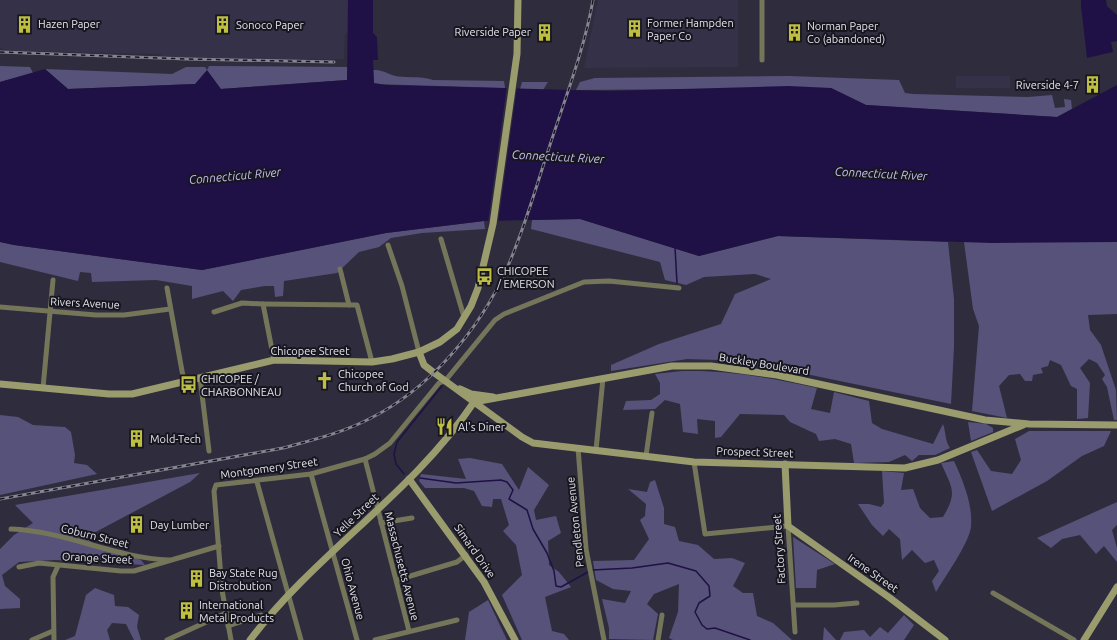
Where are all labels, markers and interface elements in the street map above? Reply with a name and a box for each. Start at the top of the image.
building icon: Hazen Paper [15,14,35,34]
building icon: Sonoco Paper [213,15,233,35]
place label: Former Hampden Paper Co [647,17,734,42]
place label: Hazen Paper [38,18,101,30]
place label: Sonoco Paper [236,19,305,31]
building icon: Former Hampden Paper Co [624,19,644,39]
place label: Norman Paper Co (abandoned) [807,20,885,46]
building icon: Riverside Paper [534,22,554,42]
building icon: Norman Paper Co (abandoned) [784,22,804,42]
place label: Riverside Paper [455,26,532,38]
building icon: Riverside 4-7 [1082,75,1102,95]
place label: Riverside 4-7 [1016,79,1079,91]
water label: Connecticut River [511,148,605,165]
water label: Connecticut River [188,165,282,186]
water label: Connecticut River [834,165,928,182]
place label: CHICOPEE / EMERSON [496,265,555,290]
bus stop icon: CHICOPEE / EMERSON [474,267,494,287]
street label: Rivers Avenue [50,295,120,311]
street label: Chicopee Street [270,345,350,357]
street label: Buckley Boulevard [718,351,810,377]
place label: Chicopee Church of God [338,368,409,393]
church icon: Chicopee Church of God [315,370,335,390]
place label: CHICOPEE / CHARBONNEAU [201,373,282,398]
bus stop icon: CHICOPEE / CHARBONNEAU [178,375,198,395]
restaurant icon: Al's Diner [435,417,455,437]
place label: Al's Diner [458,421,506,433]
building icon: Mold-Tech [127,429,147,449]
place label: Mold-Tech [150,433,201,445]
street label: Prospect Street [716,445,794,459]
street label: Montgomery Street [220,455,319,481]
street label: Pendleton Avenue [564,476,586,568]
street label: Yelle Street [331,490,381,539]
street label: Massachusetts Avenue [383,510,421,622]
street label: Factory Street [771,513,787,584]
building icon: Day Lumber [127,515,147,535]
place label: Day Lumber [150,519,210,531]
street label: Coburn Street [60,522,131,550]
street label: Simard Drive [452,522,498,580]
street label: Orange Street [62,550,133,566]
street label: Irene Street [846,551,901,595]
street label: Ohio Avenue [339,557,367,621]
place label: Bay State Rug Distrobution [209,567,278,592]
building icon: Bay State Rug Distrobution [186,569,206,589]
place label: International Metal Products [199,599,274,624]
building icon: International Metal Products [176,601,196,621]

